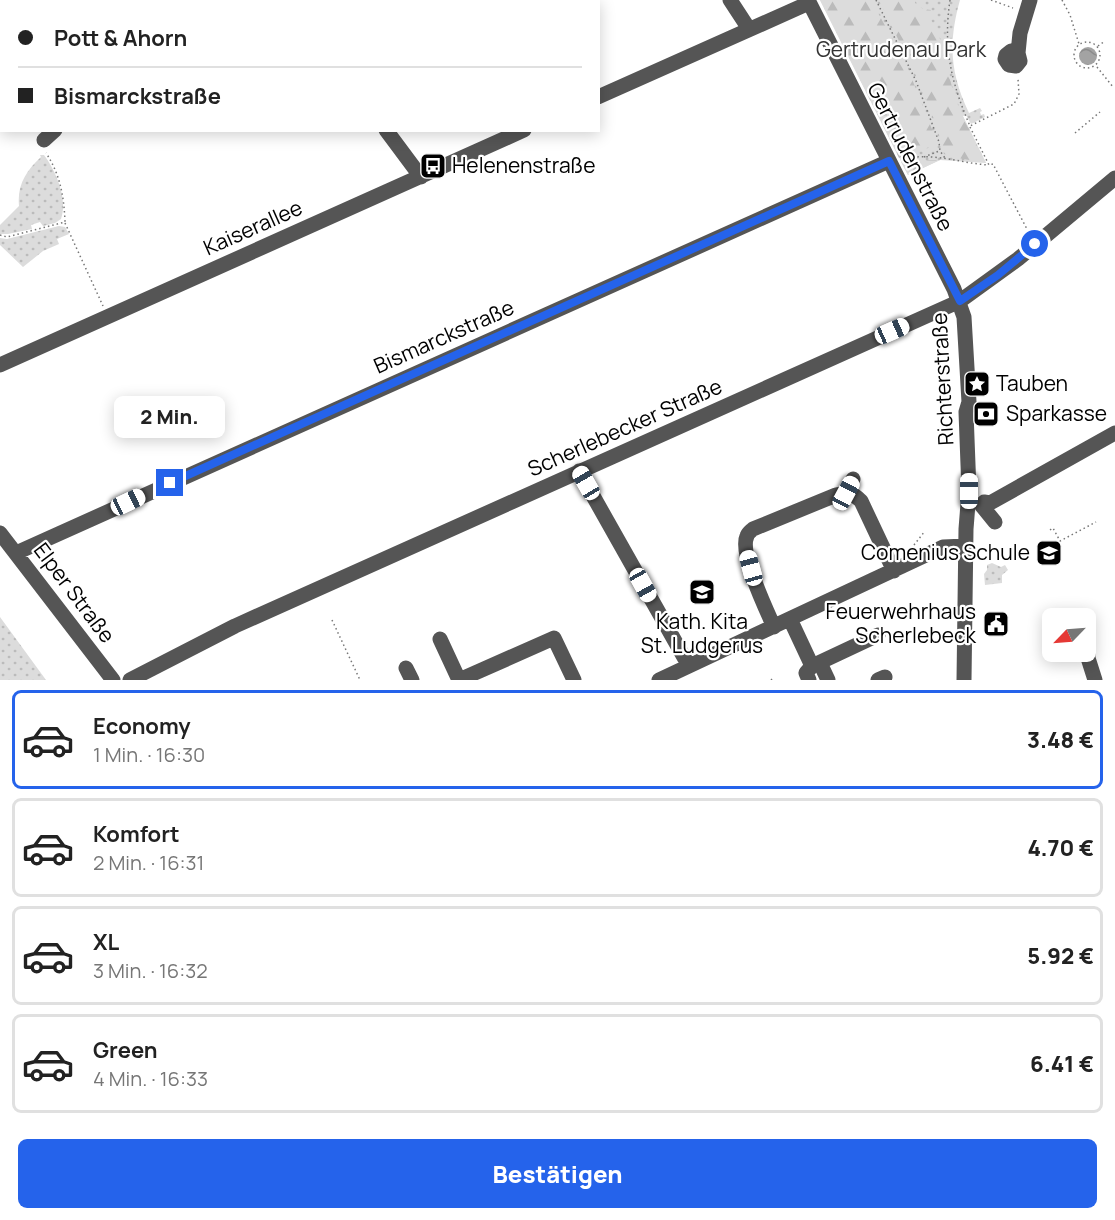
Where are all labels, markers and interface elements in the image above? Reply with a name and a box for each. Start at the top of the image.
text: Pott & Ahorn [54,23,187,53]
park label: Gertrudenau Park [816,35,987,63]
street label: Gertrudenstraße [861,78,960,236]
text: Bismarckstraße [54,81,221,111]
bus stop icon: Helenenstraße [418,151,448,181]
place label: Helenenstraße [452,151,595,179]
street label: Kaiserallee [199,193,306,261]
route start [1021,230,1048,257]
street label: Bismarckstraße [369,293,518,379]
street label: Richterstraße [925,312,959,446]
car [872,315,912,347]
place icon: Tauben [962,369,992,399]
place label: Tauben [996,369,1068,397]
street label: Scherlebecker Straße [523,372,726,483]
callout: 2 Min. [114,396,225,438]
bank icon: Sparkasse [971,399,1001,429]
place label: Sparkasse [1006,399,1107,427]
text: 2 Min. [140,403,199,430]
car [569,463,603,503]
route end [156,469,183,496]
car [830,473,862,513]
car [960,473,978,509]
car [108,486,148,518]
street label: Elper Straße [28,537,122,648]
place label: Comenius Schule [861,538,1030,566]
school or university icon: Comenius Schule [1034,538,1064,568]
car [738,548,764,588]
car [626,565,660,605]
school or university icon: Kath. Kita St. Ludgerus [687,577,717,607]
place label: Feuerwehrhaus Scherlebeck [825,597,977,649]
place label: Kath. Kita St. Ludgerus [641,607,763,659]
north arrow [1042,608,1096,662]
map controls [1042,608,1096,662]
public building icon: Feuerwehrhaus Scherlebeck [981,609,1011,639]
text: Economy [93,711,191,741]
icon: car [21,713,75,767]
text: 3.48 € [1027,725,1094,755]
text: 1 Min. · 16:30 [93,741,205,768]
text: Komfort [93,819,180,849]
icon: car [21,821,75,875]
text: 4.70 € [1027,833,1094,863]
text: 2 Min. · 16:31 [93,849,204,876]
text: XL [93,927,119,957]
icon: car [21,929,75,983]
text: 5.92 € [1027,941,1094,971]
text: 3 Min. · 16:32 [93,957,208,984]
text: Green [93,1035,158,1065]
icon: car [21,1037,75,1091]
text: 6.41 € [1030,1049,1094,1079]
text: 4 Min. · 16:33 [93,1065,208,1092]
button: Bestätigen [18,1139,1097,1208]

